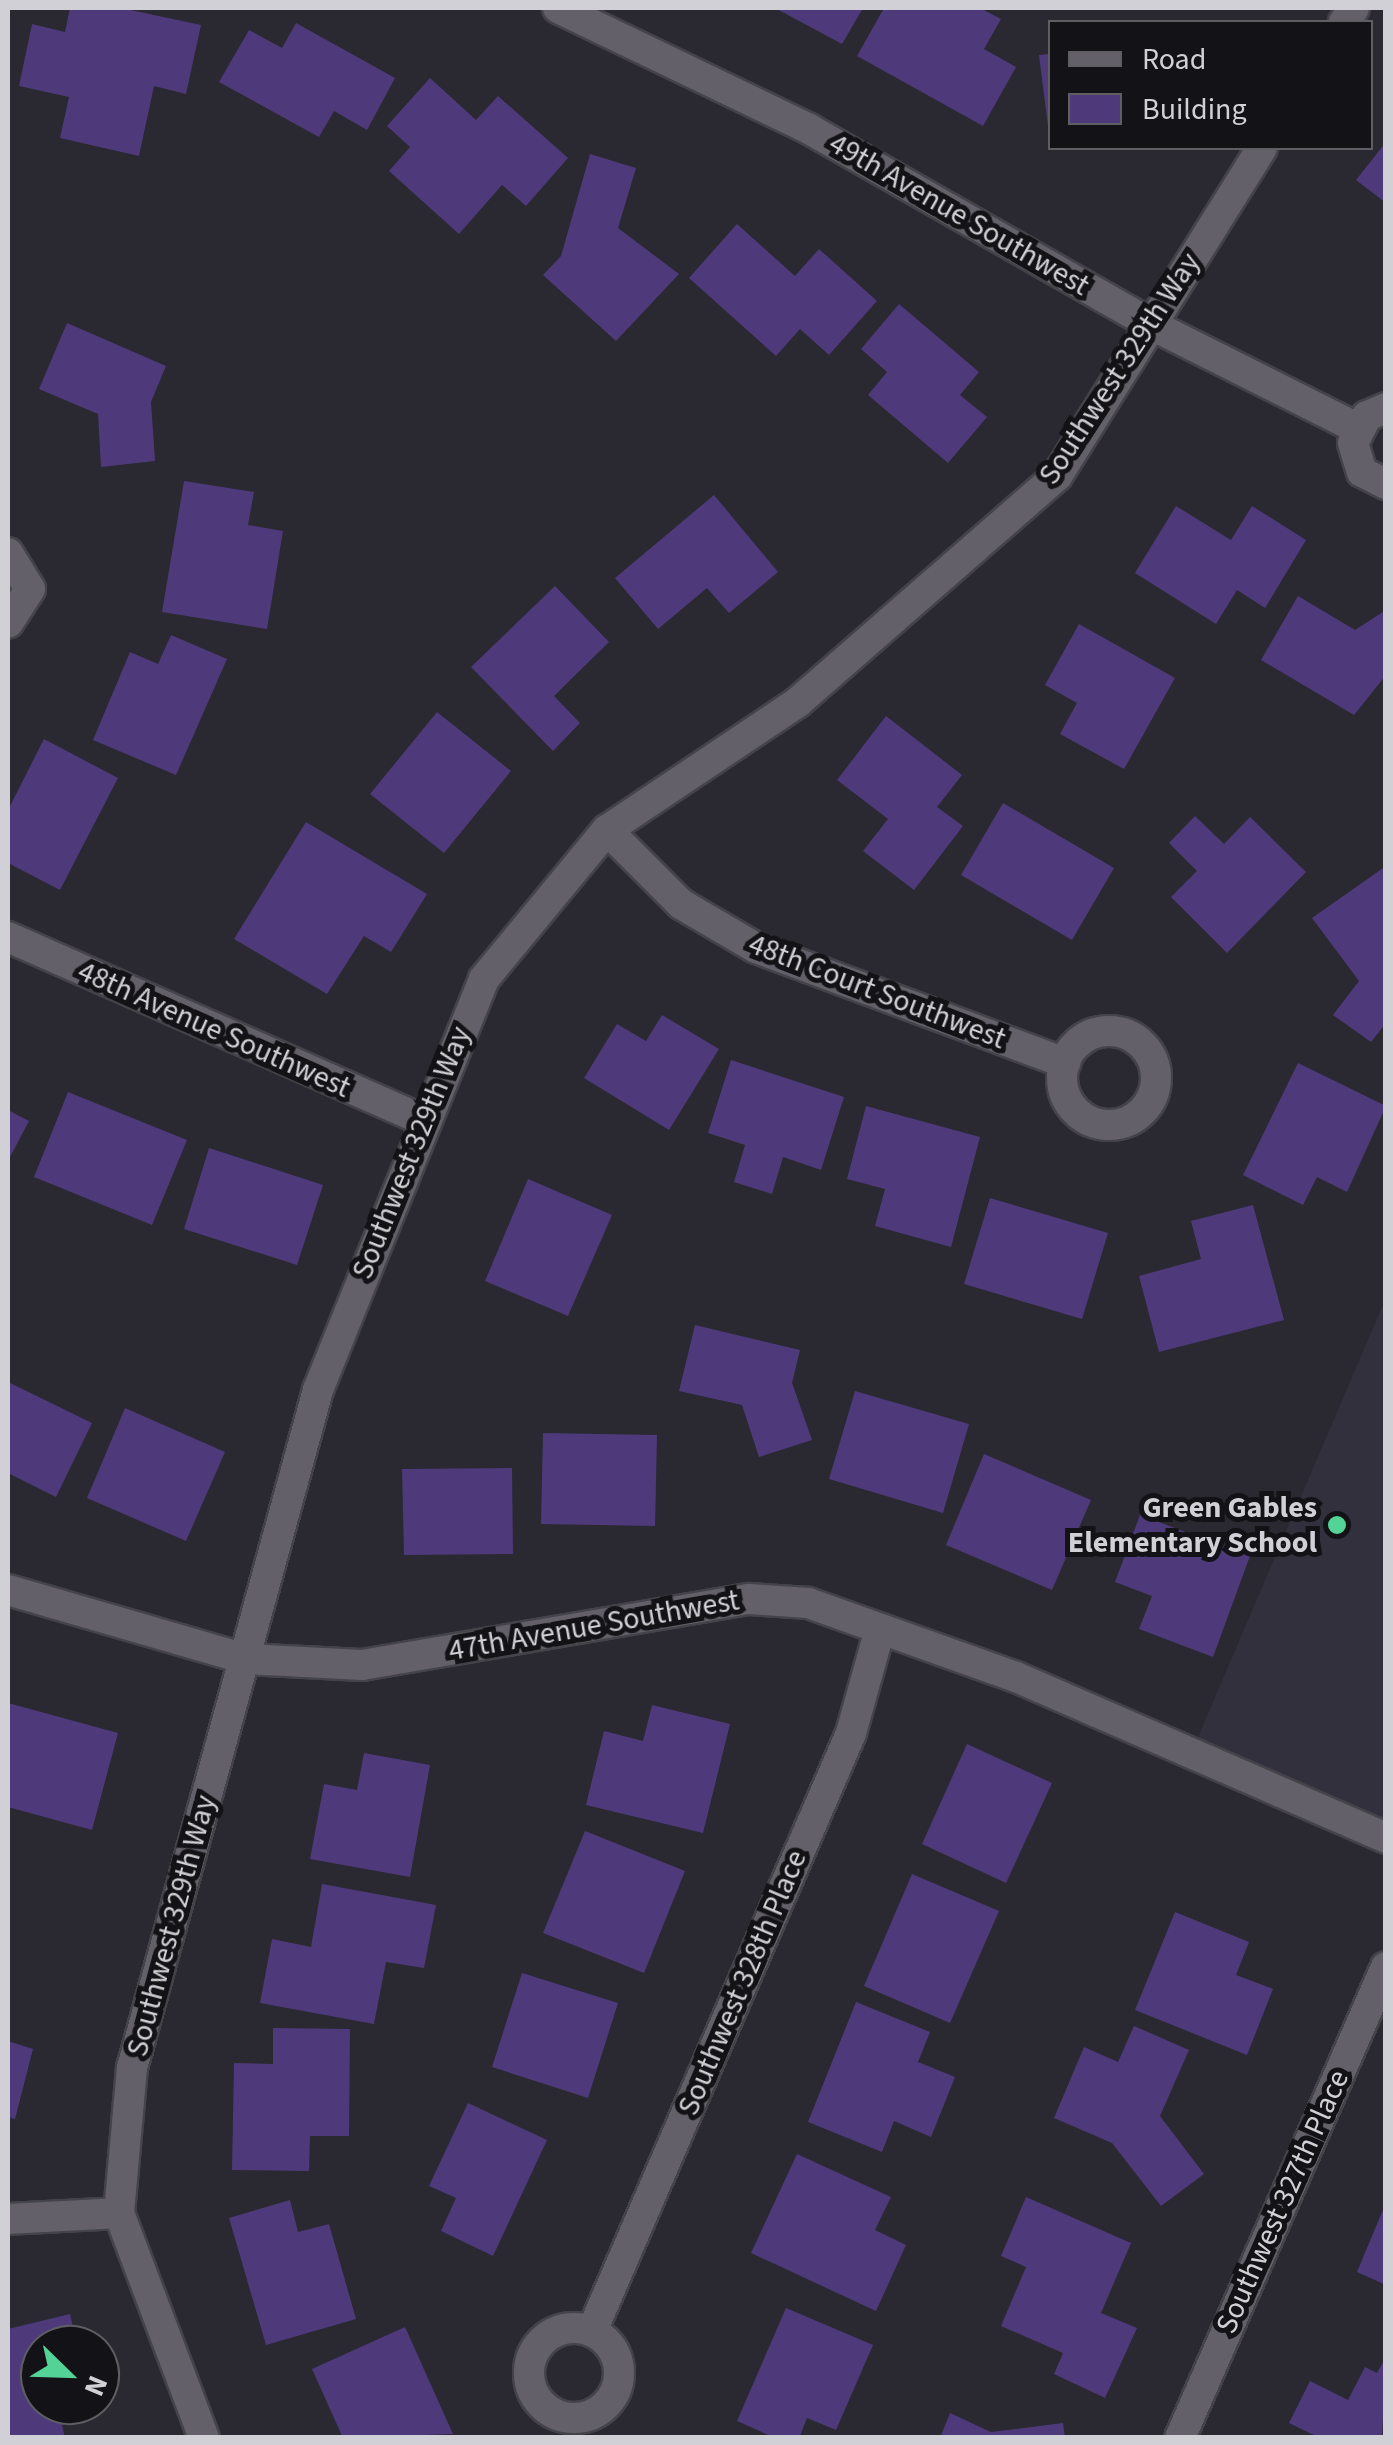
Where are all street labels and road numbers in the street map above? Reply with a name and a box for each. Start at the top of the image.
street label: 49th Avenue Southwest [823,126,1095,304]
street label: Southwest 329th Way [1032,246,1208,492]
street label: 48th Court Southwest [744,926,1010,1058]
street label: 48th Avenue Southwest [72,954,356,1106]
street label: Southwest 329th Way [345,1022,479,1284]
street label: 47th Avenue Southwest [446,1583,742,1669]
street label: Southwest 329th Way [120,1791,224,2061]
street label: Southwest 328th Place [671,1845,815,2121]
street label: Southwest 327th Place [1209,2065,1357,2339]

